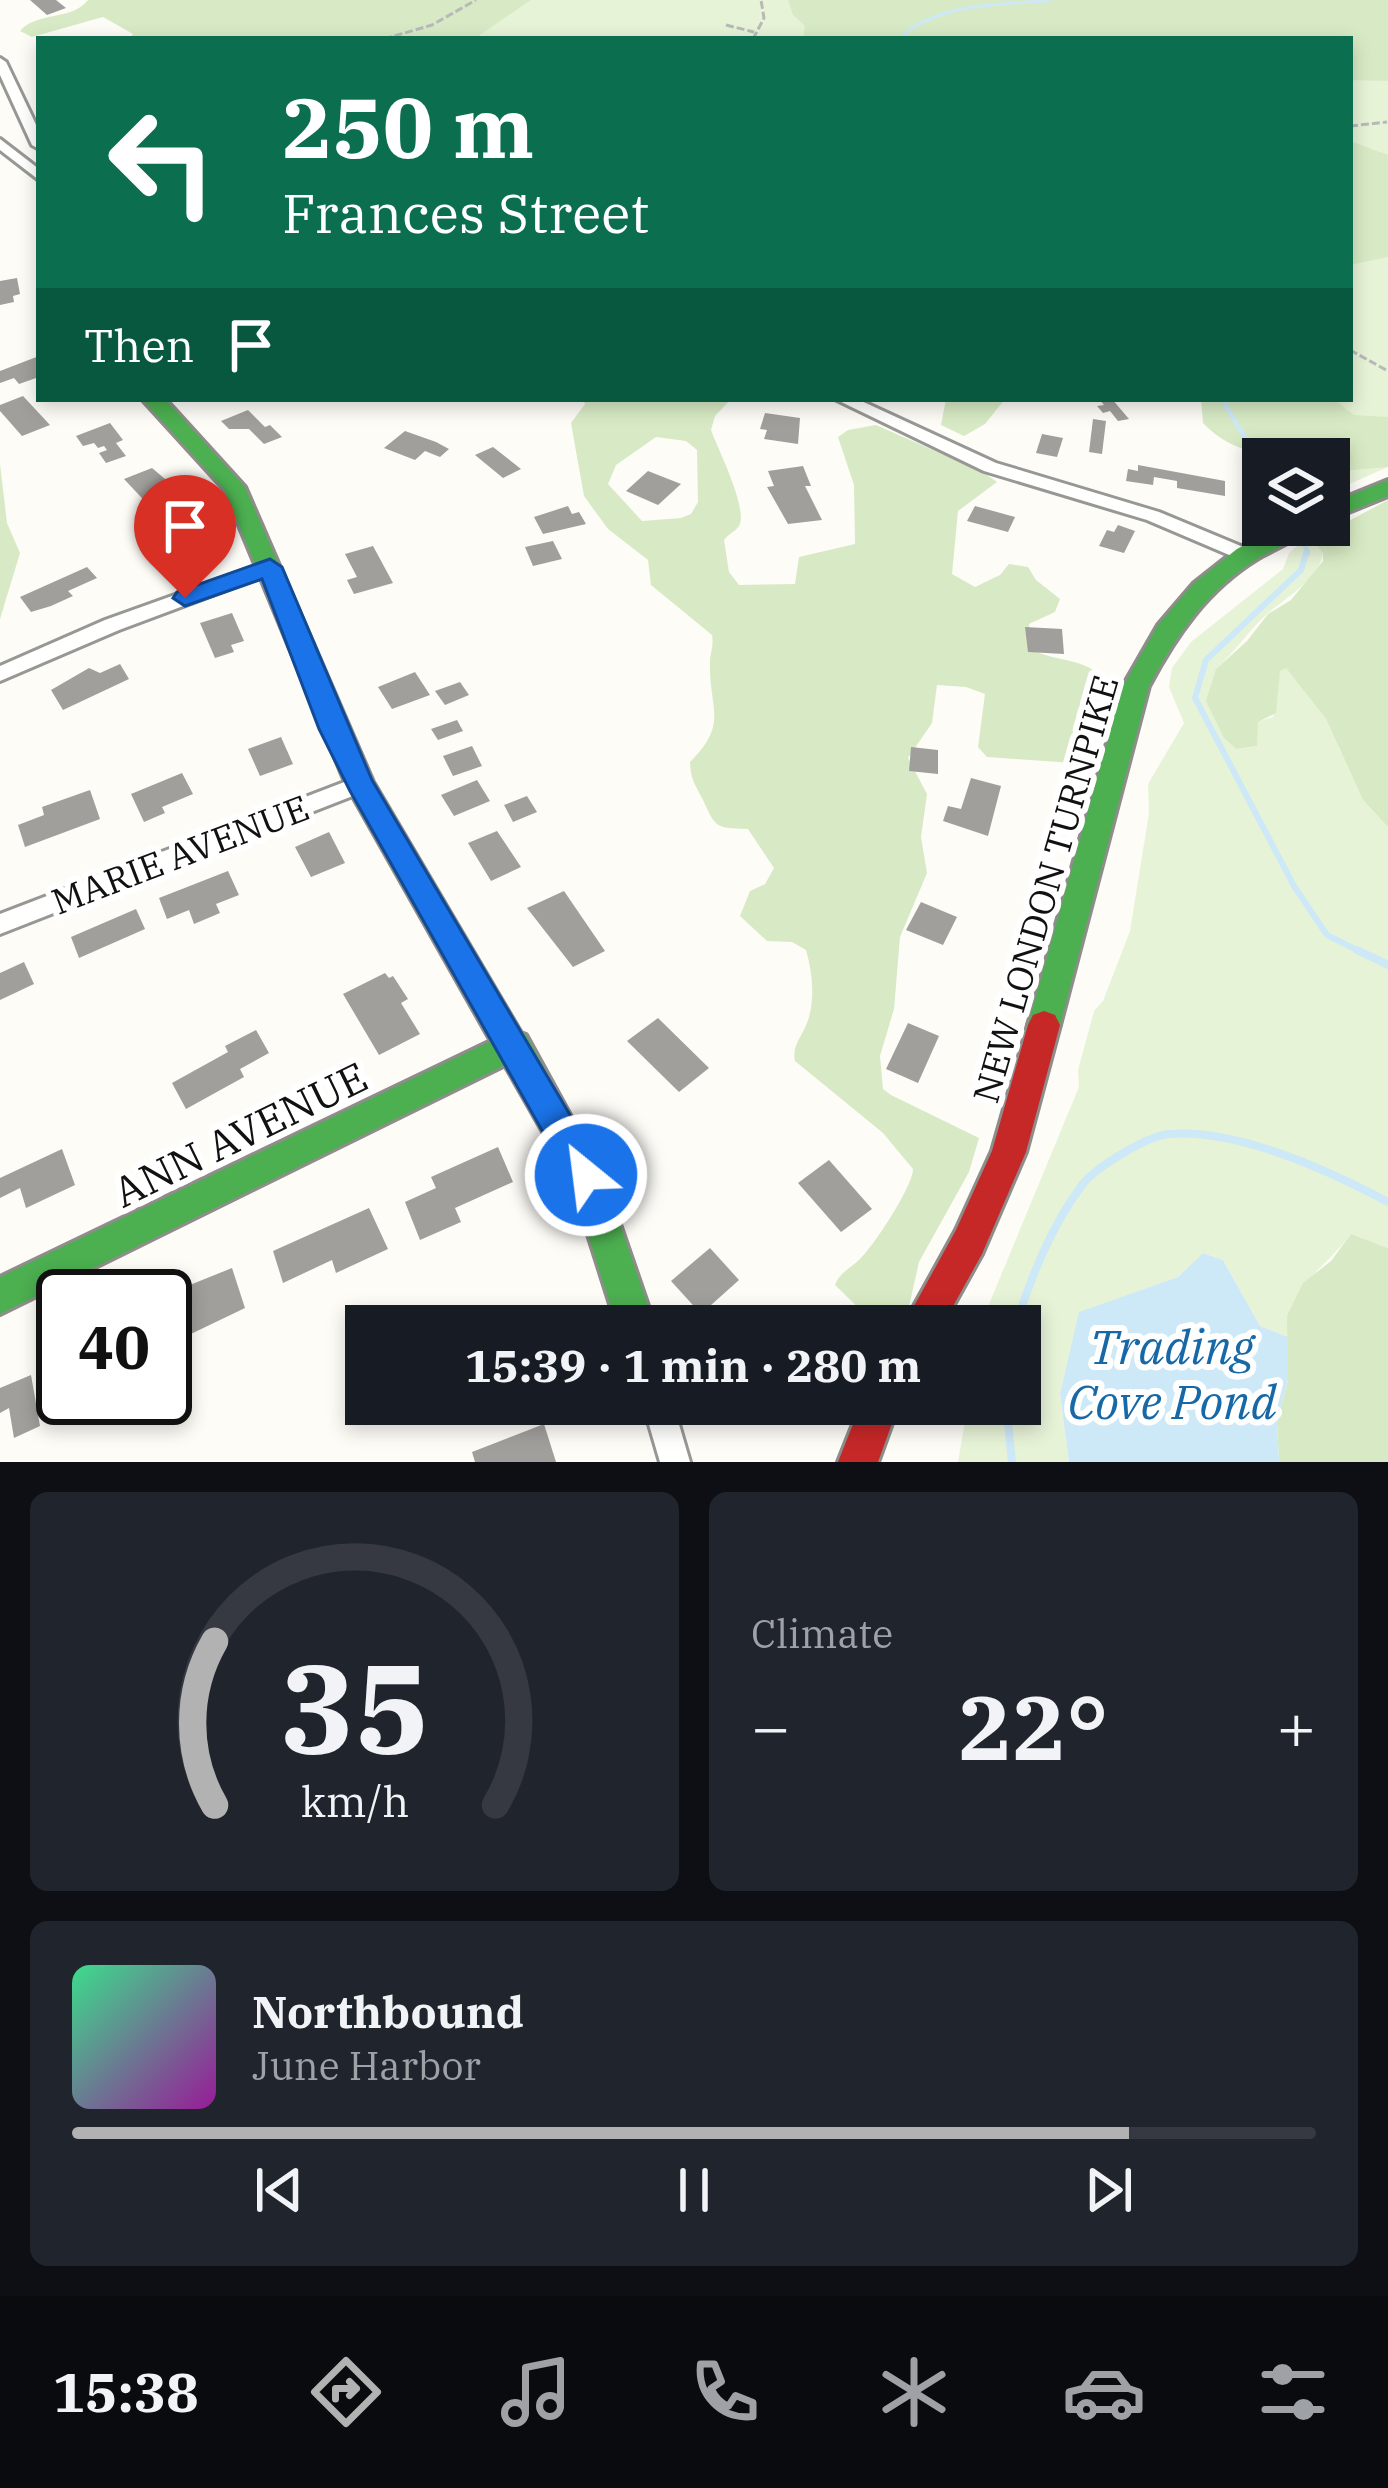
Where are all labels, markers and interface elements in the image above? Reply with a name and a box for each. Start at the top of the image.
text: 250 m [282,72,534,181]
icon: left [84,84,240,240]
text: Frances Street [282,178,649,248]
icon: arrive [218,312,284,378]
text: Then [84,316,194,374]
map controls [1242,438,1350,546]
button: layers [1242,438,1350,546]
pin [134,475,236,598]
icon: arrive [152,493,218,559]
street label: NEW LONDON TURNPIKE [961,670,1129,1108]
street label: MARIE AVENUE [45,783,315,925]
street label: ANN AVENUE [104,1049,376,1219]
position arrow [523,1112,649,1238]
speed limit sign: 40 [36,1269,192,1425]
water label: Trading Cove Pond [1067,1315,1278,1432]
text: 15:39 · 1 min · 280 m [465,1336,921,1394]
text: Climate [751,1608,893,1659]
text: 35 [280,1626,429,1788]
text: 22° [958,1668,1109,1785]
text: − [751,1683,791,1769]
text: + [1276,1683,1316,1769]
text: km/h [300,1772,409,1828]
text: Northbound [252,1982,524,2040]
text: June Harbor [252,2040,481,2091]
icon: previous [246,2157,312,2223]
icon: pause [661,2157,727,2223]
icon: next [1076,2157,1142,2223]
icon: directions [304,2350,388,2434]
icon: music [494,2350,578,2434]
icon: phone [683,2350,767,2434]
icon: climate [872,2350,956,2434]
icon: car [1062,2350,1146,2434]
icon: filters [1251,2350,1335,2434]
text: 15:38 [53,2357,199,2427]

